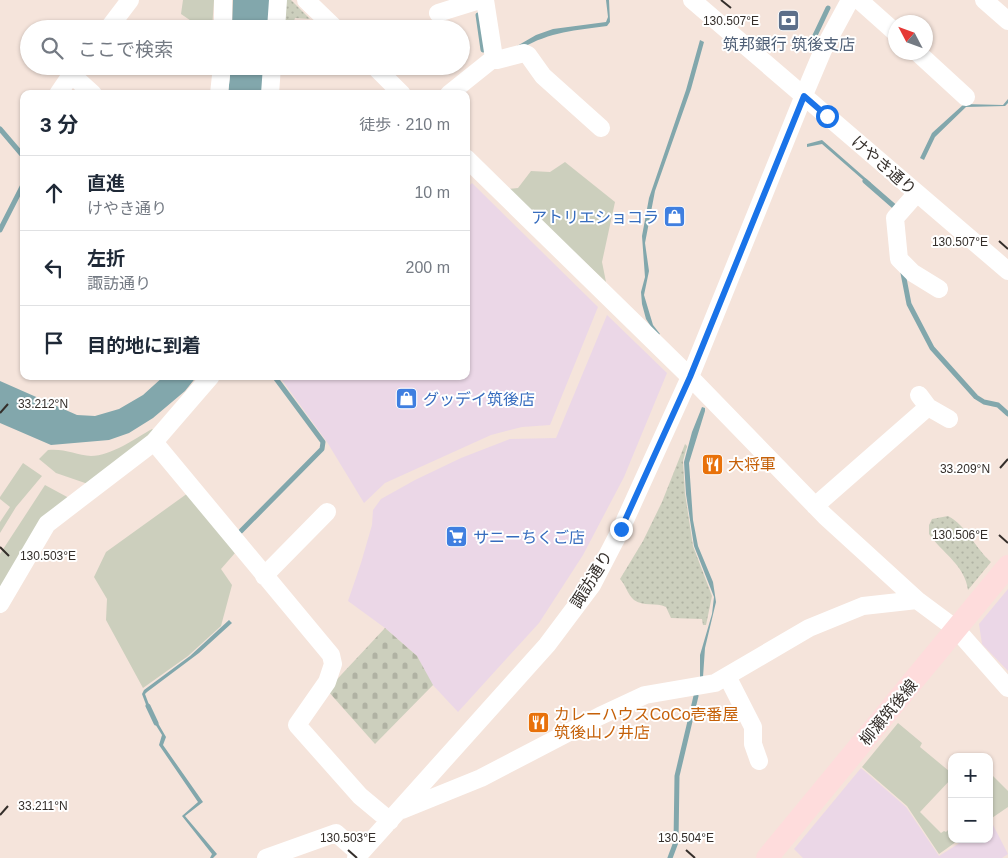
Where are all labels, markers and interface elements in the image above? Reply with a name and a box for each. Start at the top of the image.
bank icon: 筑邦銀行 筑後支店 [777,8,801,32]
text: 130.507°E [703,14,759,28]
north arrow [888,15,933,60]
search box [20,20,470,75]
icon: search [38,34,66,62]
place label: 筑邦銀行 筑後支店 [723,36,855,53]
text: ここで検索 [78,39,173,60]
route start [816,105,839,128]
text: 3 分 [40,113,79,136]
text: 徒歩 · 210 m [359,116,450,133]
street label: けやき通り [848,133,919,198]
text: 直進 [87,173,125,194]
icon: ahead [40,179,68,207]
text: 10 m [414,184,450,201]
text: けやき通り [87,200,167,217]
shop icon: アトリエショコラ [663,205,687,229]
place label: アトリエショコラ [531,209,659,226]
text: 130.507°E [932,235,988,249]
text: 左折 [87,248,125,269]
icon: left [40,254,68,282]
text: 200 m [406,259,450,276]
text: 諏訪通り [87,275,151,292]
icon: arrive [40,329,68,357]
text: 目的地に到着 [87,335,201,356]
shop icon: グッデイ筑後店 [395,387,419,411]
place label: グッデイ筑後店 [423,391,535,408]
text: 33.212°N [18,397,68,411]
restaurant icon: 大将軍 [700,452,724,476]
place label: 大将軍 [728,456,776,473]
text: 33.209°N [940,462,990,476]
route end [610,518,633,541]
supermarket icon: サニーちくご店 [445,525,469,549]
text: 130.506°E [932,528,988,542]
place label: サニーちくご店 [473,529,585,546]
street label: 諏訪通り [567,548,616,611]
text: 130.503°E [20,549,76,563]
street label: 柳瀬筑後線 [856,676,921,748]
place label: カレーハウスCoCo壱番屋 筑後山ノ井店 [554,706,739,741]
restaurant icon: カレーハウスCoCo壱番屋 筑後山ノ井店 [526,711,550,735]
map controls [948,753,993,843]
button: + [948,753,993,798]
button: − [948,798,993,843]
text: 33.211°N [18,799,68,813]
text: 130.503°E [320,831,376,845]
text: 130.504°E [658,831,714,845]

